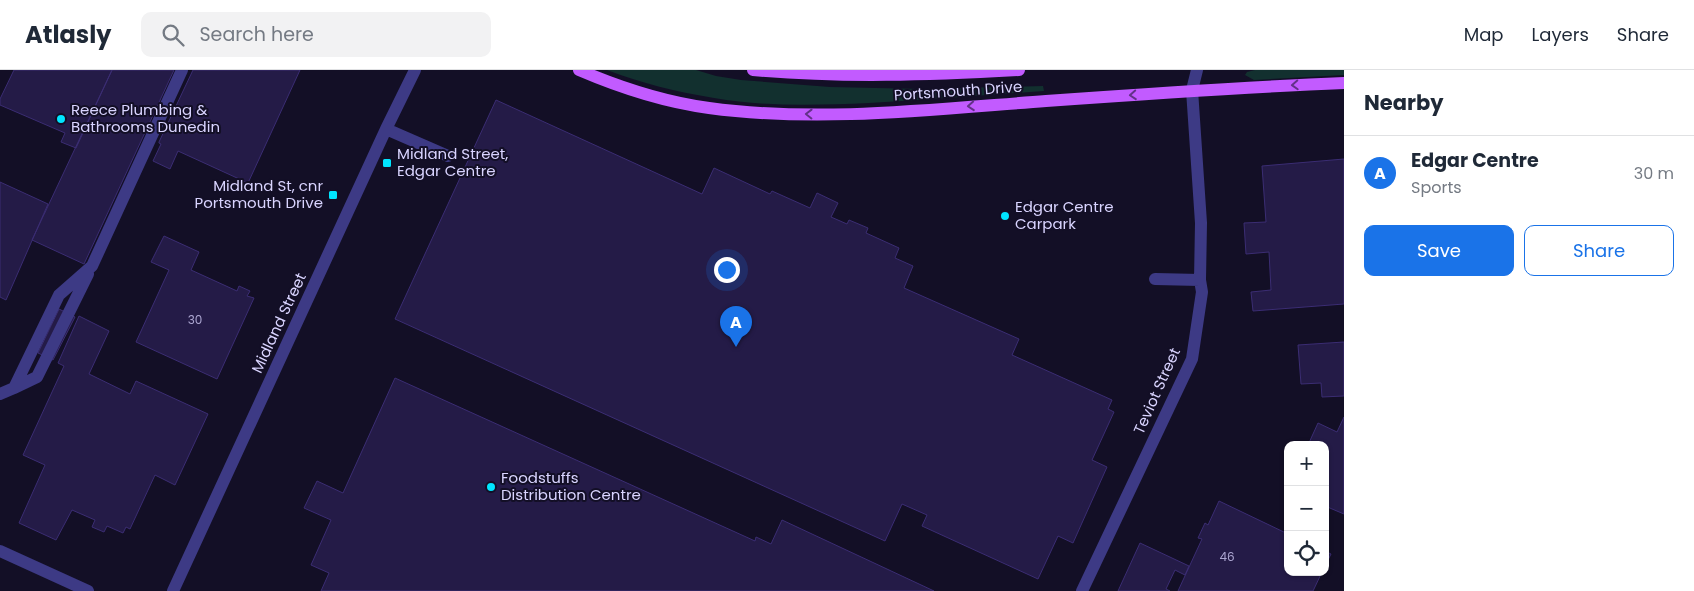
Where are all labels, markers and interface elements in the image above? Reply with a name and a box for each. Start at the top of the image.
search box [141,12,491,57]
text: Atlasly [25,18,111,51]
icon: search [159,21,187,49]
text: Search here [199,21,314,48]
text: Map [1464,22,1504,47]
text: Layers [1532,22,1589,47]
text: Share [1617,22,1669,47]
street label: Portsmouth Drive [893,76,1023,105]
one-way arrow [1291,80,1299,90]
text: Nearby [1364,88,1444,117]
one-way arrow [1129,89,1137,100]
place label: Reece Plumbing & Bathrooms Dunedin [71,99,220,137]
one-way arrow [967,101,975,112]
one-way arrow [805,109,812,119]
marker: Reece Plumbing & Bathrooms Dunedin [55,113,67,125]
place label: Midland Street, Edgar Centre [397,143,508,181]
text: Edgar Centre [1411,147,1539,174]
marker: Midland Street, Edgar Centre [381,157,393,169]
text: A [1374,162,1386,185]
text: 30 m [1634,162,1674,185]
place label: Midland St, cnr Portsmouth Drive [195,175,323,213]
text: Sports [1411,176,1462,199]
marker: Midland St, cnr Portsmouth Drive [327,189,339,201]
place label: Edgar Centre Carpark [1015,196,1114,234]
marker: Edgar Centre Carpark [999,210,1011,222]
button: Save [1364,225,1514,276]
button: Share [1524,225,1674,276]
your location [714,257,740,283]
street label: Midland Street [246,269,311,376]
pin: A [720,306,752,347]
house number: 30 [188,311,202,328]
street label: Teviot Street [1128,344,1185,437]
map controls [1284,441,1329,576]
button: + [1284,441,1329,486]
place label: Foodstuffs Distribution Centre [501,467,641,505]
marker: Foodstuffs Distribution Centre [485,481,497,493]
button: − [1284,486,1329,531]
button: locate [1284,531,1329,576]
house number: 46 [1219,548,1235,565]

